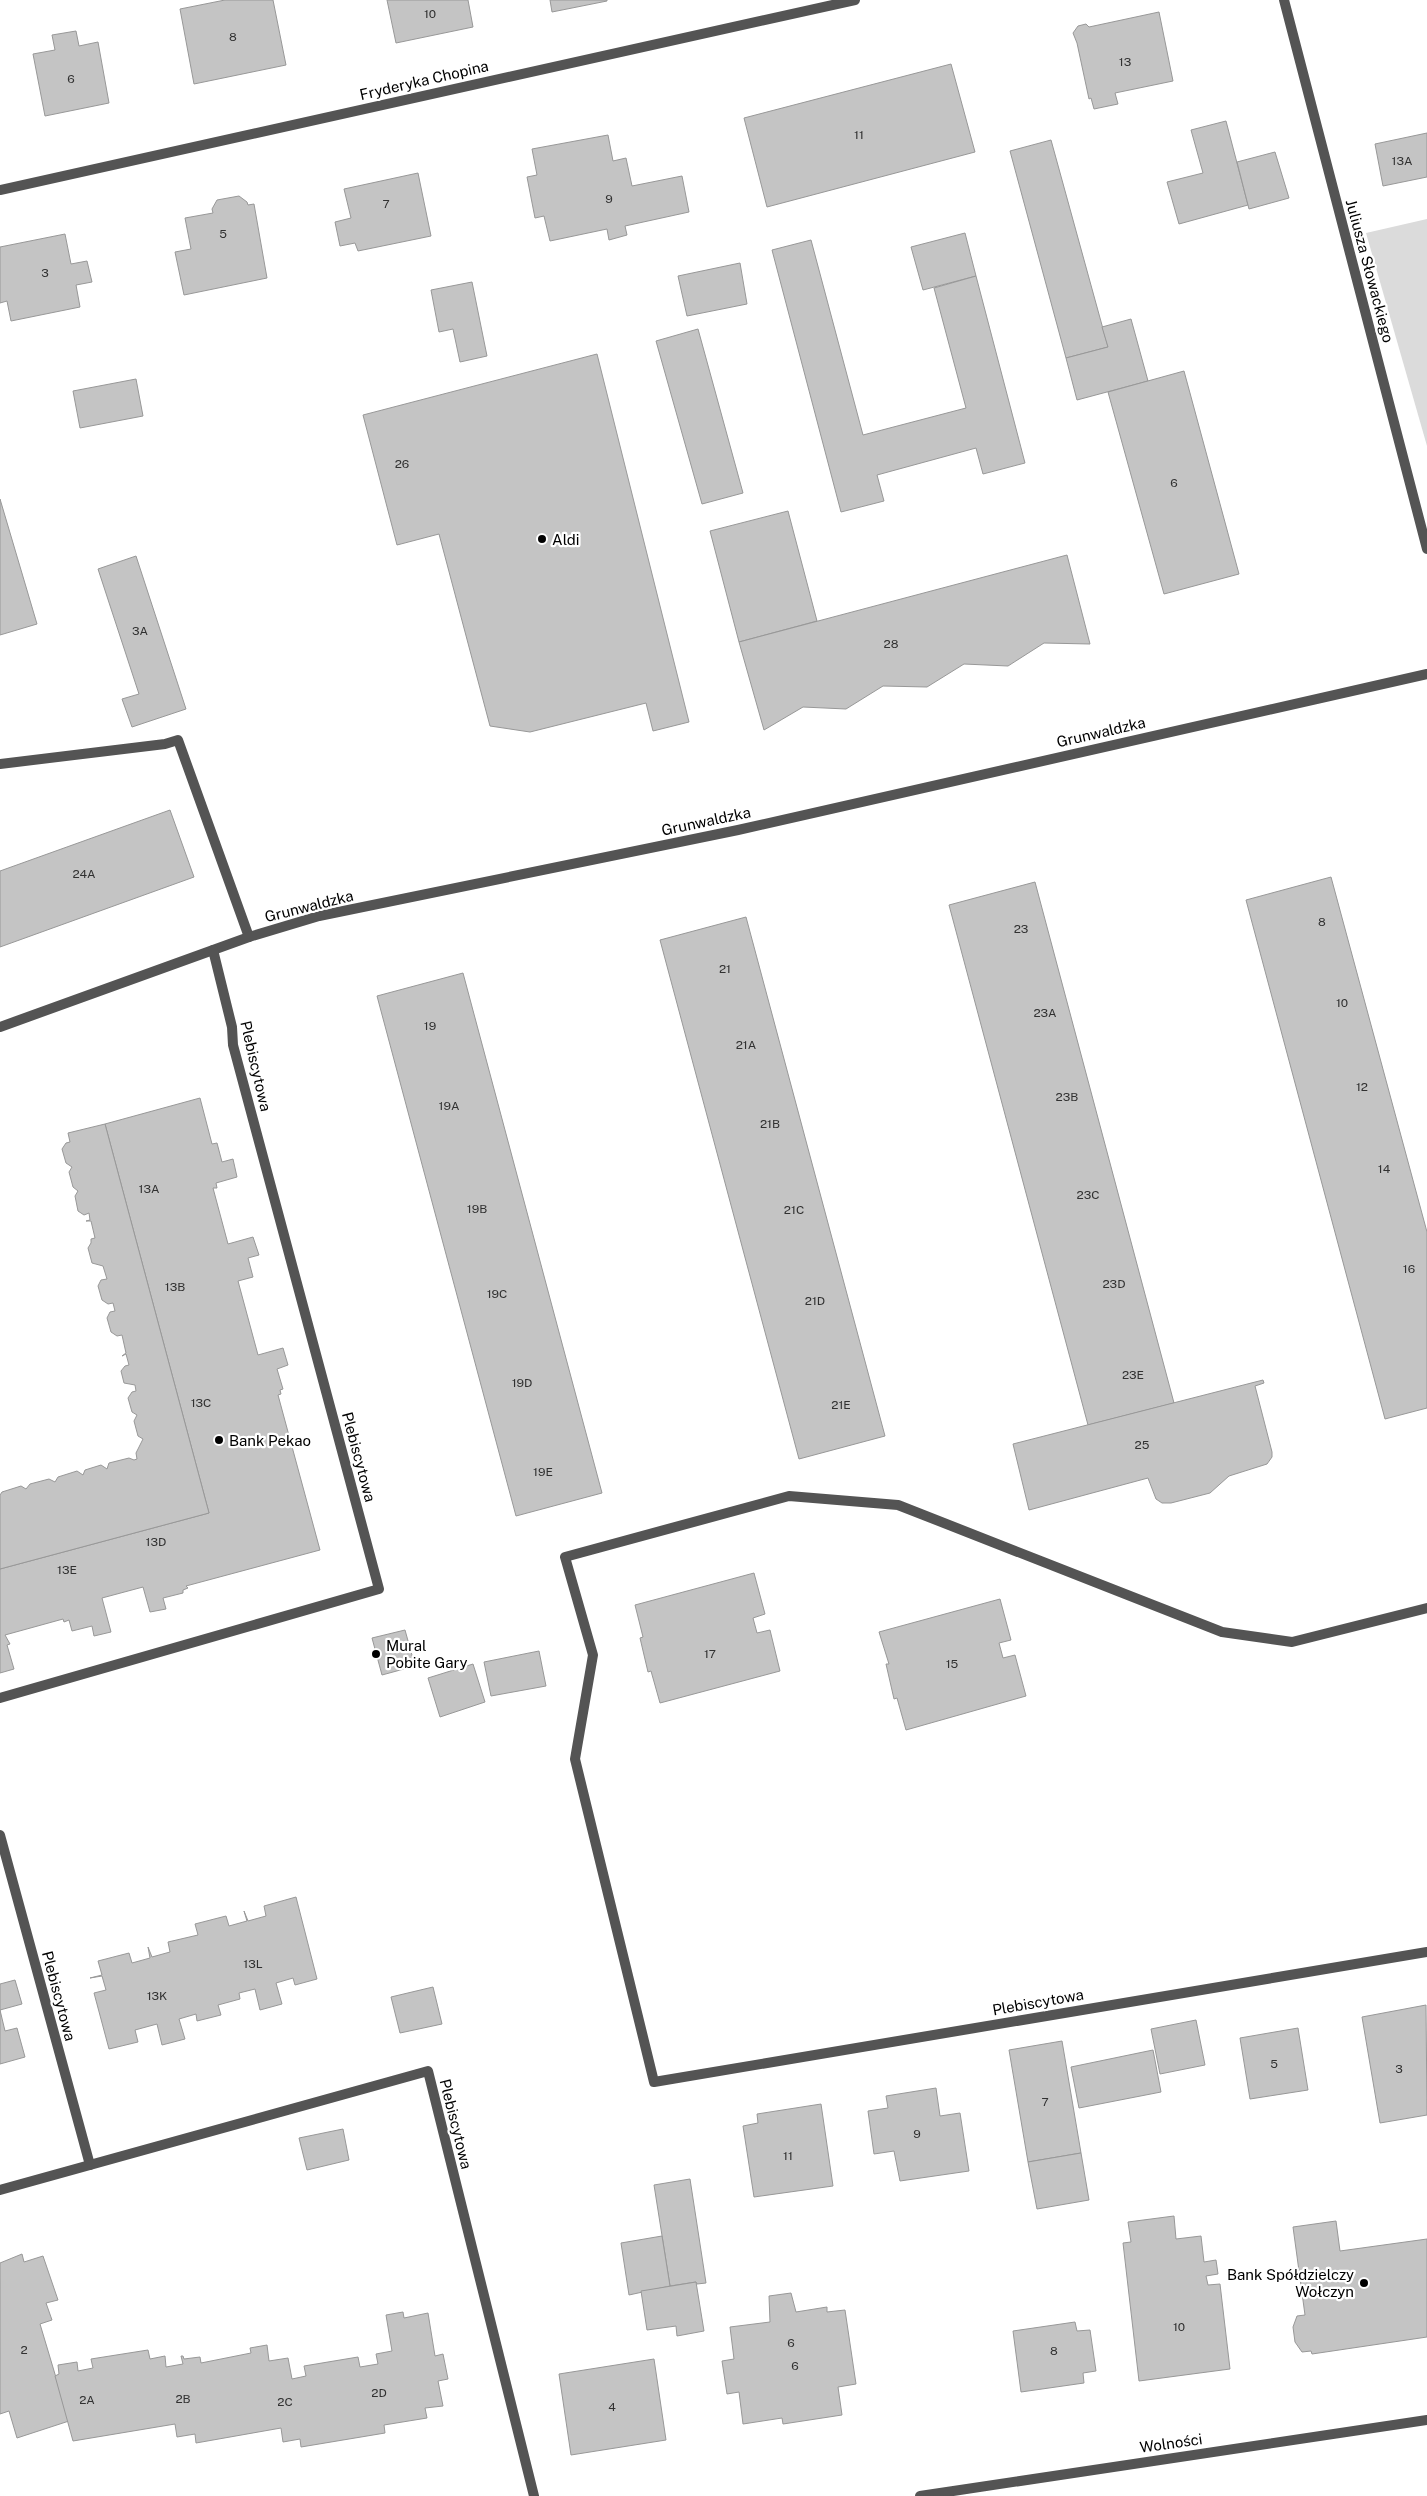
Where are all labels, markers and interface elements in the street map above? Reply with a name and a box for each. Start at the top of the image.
house number: 10 [424,7,436,21]
house number: 8 [229,30,237,44]
house number: 13 [1119,55,1131,69]
street label: Fryderyka Chopina [358,57,490,103]
house number: 6 [67,72,75,86]
house number: 11 [854,128,864,142]
house number: 13A [1392,154,1413,168]
house number: 9 [605,192,613,206]
house number: 7 [382,197,390,211]
street label: Juliusza Słowackiego [1343,197,1397,345]
house number: 5 [219,227,227,241]
house number: 3 [41,266,49,280]
house number: 26 [395,457,409,471]
house number: 6 [1170,476,1178,490]
place label: Aldi [552,531,580,548]
marker: Aldi [536,533,548,545]
house number: 3A [132,624,149,638]
house number: 28 [884,637,899,651]
street label: Grunwaldzka [1055,714,1147,750]
street label: Grunwaldzka [660,803,752,839]
house number: 24A [72,867,96,881]
street label: Grunwaldzka [263,887,355,925]
house number: 8 [1318,915,1326,929]
house number: 23 [1014,922,1028,936]
house number: 21 [719,962,731,976]
house number: 10 [1336,996,1348,1010]
house number: 23A [1033,1006,1057,1020]
street label: Plebiscytowa [237,1019,275,1113]
house number: 19 [424,1019,436,1033]
house number: 21A [736,1038,757,1052]
house number: 12 [1356,1080,1368,1094]
house number: 23B [1056,1090,1078,1104]
house number: 19A [439,1099,460,1113]
house number: 21B [760,1117,780,1131]
house number: 14 [1378,1162,1391,1176]
house number: 13A [139,1182,160,1196]
house number: 23C [1077,1188,1099,1202]
house number: 19B [467,1202,487,1216]
house number: 21C [784,1203,804,1217]
house number: 16 [1403,1262,1415,1276]
house number: 23D [1102,1277,1126,1291]
house number: 13B [165,1280,185,1294]
house number: 19C [487,1287,507,1301]
house number: 21D [805,1294,825,1308]
house number: 23E [1122,1368,1144,1382]
house number: 19D [512,1376,532,1390]
house number: 13C [191,1396,211,1410]
house number: 21E [831,1398,851,1412]
street label: Plebiscytowa [339,1410,379,1504]
place label: Bank Pekao [229,1432,311,1449]
marker: Bank Pekao [213,1434,225,1446]
house number: 25 [1135,1438,1150,1452]
house number: 19E [533,1465,553,1479]
house number: 13D [146,1535,166,1549]
house number: 13E [57,1563,77,1577]
place label: Mural Pobite Gary [386,1637,468,1671]
house number: 17 [704,1647,716,1661]
marker: Mural Pobite Gary [370,1648,382,1660]
house number: 15 [946,1657,959,1671]
street label: Plebiscytowa [39,1949,79,2043]
house number: 13L [243,1957,263,1971]
street label: Plebiscytowa [991,1986,1085,2018]
house number: 13K [147,1989,167,2003]
house number: 5 [1270,2057,1278,2071]
house number: 3 [1395,2062,1403,2076]
street label: Plebiscytowa [437,2077,475,2171]
house number: 7 [1041,2095,1049,2109]
house number: 9 [913,2127,921,2141]
house number: 11 [783,2149,793,2163]
place label: Bank Spółdzielczy Wołczyn [1227,2266,1354,2300]
marker: Bank Spółdzielczy Wołczyn [1358,2277,1370,2289]
house number: 10 [1173,2320,1185,2334]
house number: 6 [787,2336,795,2350]
house number: 2 [20,2343,28,2357]
house number: 8 [1050,2344,1058,2358]
house number: 6 [791,2359,799,2373]
house number: 2D [371,2386,387,2400]
house number: 2B [175,2392,191,2406]
house number: 2A [79,2393,95,2407]
house number: 2C [277,2395,293,2409]
house number: 4 [608,2400,616,2414]
street label: Wolności [1139,2430,1203,2456]

